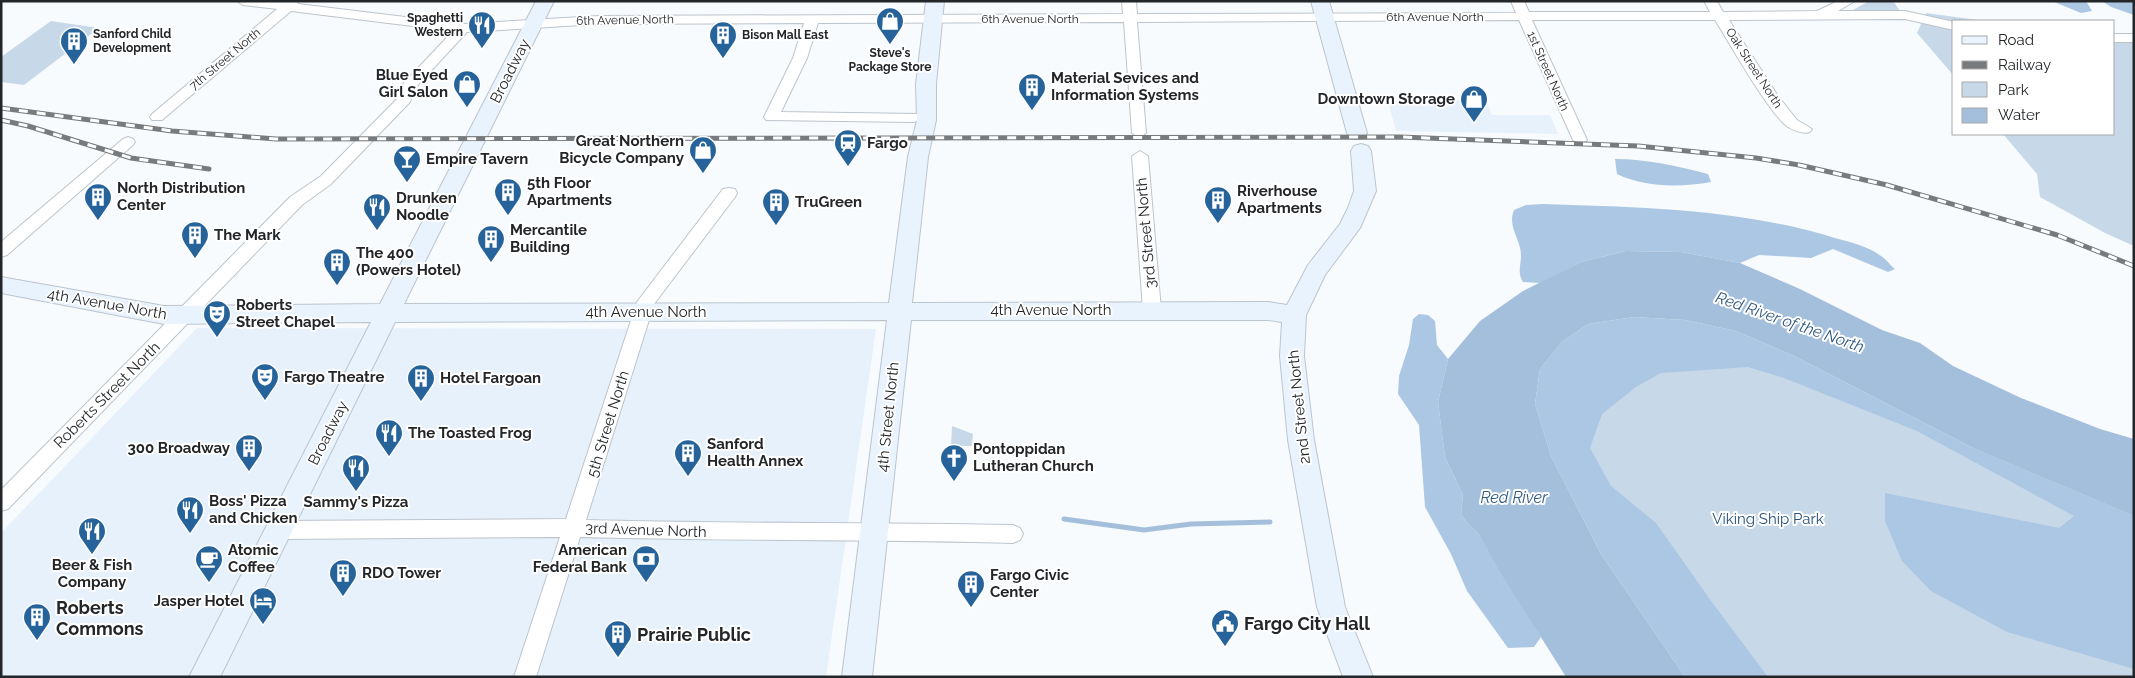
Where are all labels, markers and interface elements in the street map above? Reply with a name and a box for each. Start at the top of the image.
shop icon: Steve's Package Store [875,6,905,45]
restaurant icon: Spaghetti Western [467,10,497,49]
street label: 6th Avenue North [1386,10,1484,24]
place label: Spaghetti Western [407,11,463,39]
street label: 6th Avenue North [576,12,674,28]
street label: 6th Avenue North [981,12,1079,26]
building icon: Bison Mall East [708,20,738,59]
legend [1952,20,2115,135]
street label: 7th Street North [187,25,263,93]
street label: Oak Street North [1723,25,1785,111]
building icon: Sanford Child Development [59,26,89,65]
place label: Sanford Child Development [93,27,172,55]
place label: Bison Mall East [742,28,829,42]
street label: 1st Street North [1524,29,1572,113]
text: Road [1998,31,2034,49]
street label: Broadway [486,36,534,106]
place label: Steve's Package Store [848,46,932,74]
text: Railway [1998,56,2051,74]
place label: Blue Eyed Girl Salon [376,66,448,101]
shop icon: Blue Eyed Girl Salon [452,69,482,108]
place label: Material Sevices and Information Systems [1051,69,1199,104]
building icon: Material Sevices and Information Systems [1017,72,1047,111]
text: Park [1998,81,2029,99]
shop icon: Downtown Storage [1459,84,1489,123]
place label: Downtown Storage [1317,90,1455,108]
text: Water [1998,106,2041,124]
station icon: Fargo [833,128,863,167]
place label: Great Northern Bicycle Company [559,132,685,167]
place label: Fargo [867,134,908,152]
shop icon: Great Northern Bicycle Company [688,135,718,174]
bar icon: Empire Tavern [392,144,422,183]
place label: Empire Tavern [426,150,528,168]
place label: 5th Floor Apartments [527,174,612,209]
building icon: 5th Floor Apartments [493,177,523,216]
street label: 3rd Street North [1132,177,1160,289]
place label: North Distribution Center [117,179,245,214]
building icon: North Distribution Center [83,182,113,221]
place label: Riverhouse Apartments [1237,182,1322,217]
building icon: Riverhouse Apartments [1203,185,1233,224]
building icon: TruGreen [761,187,791,226]
place label: Drunken Noodle [396,189,457,224]
restaurant icon: Drunken Noodle [362,192,392,231]
place label: TruGreen [795,193,862,211]
building icon: The Mark [180,220,210,259]
place label: Mercantile Building [510,221,587,256]
building icon: Mercantile Building [476,224,506,263]
place label: The Mark [214,226,281,244]
place label: The 400 (Powers Hotel) [356,244,461,279]
building icon: The 400 (Powers Hotel) [322,247,352,286]
street label: 4th Avenue North [46,285,168,323]
water label: Red River of the North [1713,288,1867,356]
place label: Roberts Street Chapel [236,296,335,331]
theatre icon: Roberts Street Chapel [202,299,232,338]
street label: 4th Avenue North [990,301,1112,319]
street label: 4th Avenue North [585,303,707,321]
street label: Roberts Street North [50,338,164,452]
street label: 2nd Street North [1284,349,1314,465]
street label: 4th Street North [873,361,903,473]
theatre icon: Fargo Theatre [250,362,280,401]
building icon: Hotel Fargoan [406,363,436,402]
place label: Fargo Theatre [284,368,384,386]
street label: 5th Street North [583,368,633,480]
place label: Hotel Fargoan [440,369,541,387]
street label: Broadway [304,398,352,468]
restaurant icon: The Toasted Frog [374,418,404,457]
place label: The Toasted Frog [408,424,532,442]
building icon: 300 Broadway [234,433,264,472]
place label: Sanford Health Annex [707,435,803,470]
building icon: Sanford Health Annex [673,438,703,477]
place label: 300 Broadway [127,439,231,457]
place label: Pontoppidan Lutheran Church [973,440,1094,475]
church icon: Pontoppidan Lutheran Church [939,443,969,482]
restaurant icon: Sammy's Pizza [341,453,371,492]
water label: Red River [1480,488,1548,507]
place label: Boss' Pizza and Chicken [209,492,298,527]
place label: Sammy's Pizza [304,493,409,511]
restaurant icon: Boss' Pizza and Chicken [175,495,205,534]
park label: Viking Ship Park [1712,510,1824,528]
restaurant icon: Beer & Fish Company [77,516,107,555]
street label: 3rd Avenue North [585,519,707,541]
place label: Atomic Coffee [228,541,279,576]
place label: American Federal Bank [533,541,628,576]
cafe icon: Atomic Coffee [194,544,224,583]
bank icon: American Federal Bank [631,544,661,583]
place label: Beer & Fish Company [52,556,132,591]
building icon: RDO Tower [328,558,358,597]
place label: RDO Tower [362,564,441,582]
place label: Fargo Civic Center [990,566,1070,601]
building icon: Fargo Civic Center [956,569,986,608]
hotel icon: Jasper Hotel [248,586,278,625]
place label: Jasper Hotel [154,592,244,610]
place label: Roberts Commons [56,597,144,639]
building icon: Roberts Commons [22,602,52,641]
public building icon: Fargo City Hall [1210,608,1240,647]
place label: Fargo City Hall [1244,613,1370,634]
building icon: Prairie Public [603,619,633,658]
place label: Prairie Public [637,624,751,645]

